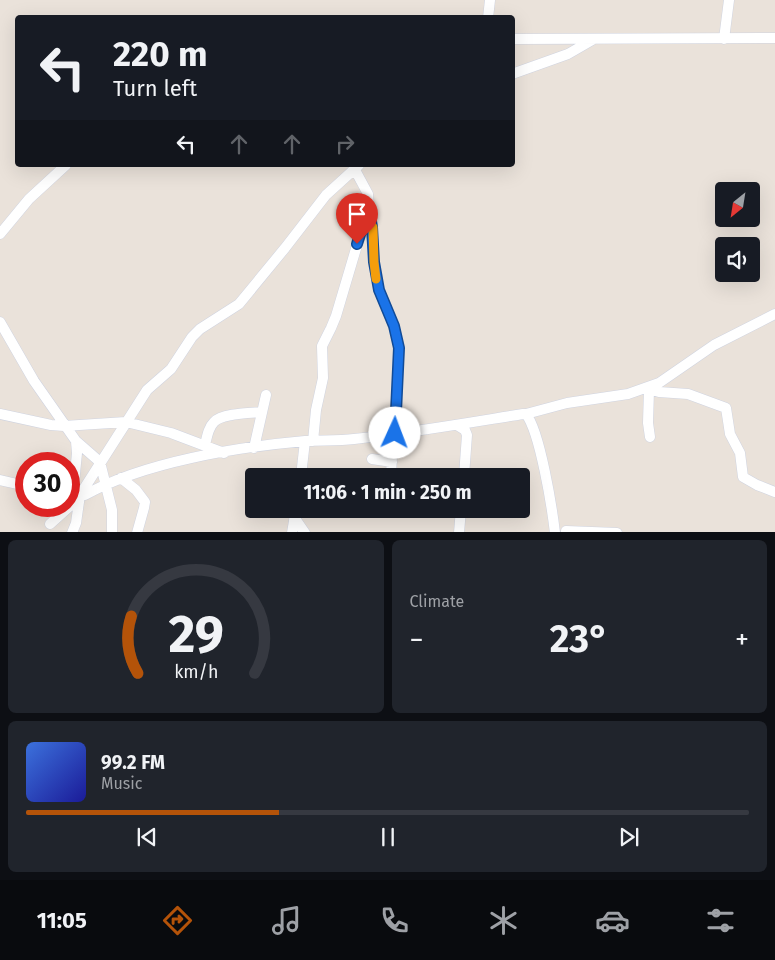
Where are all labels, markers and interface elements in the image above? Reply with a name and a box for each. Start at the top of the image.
text: 220 m [113,33,208,75]
icon: left [30,35,95,100]
text: Turn left [113,75,197,102]
icon: left [172,130,200,158]
icon: ahead [225,130,253,158]
icon: ahead [278,130,306,158]
icon: right [331,130,359,158]
north arrow [715,182,760,228]
map controls [715,182,760,282]
pin [336,193,378,244]
icon: arrive [343,200,371,228]
button: sound [715,237,760,282]
position arrow [368,406,420,458]
speed limit sign: 30 [15,452,80,517]
text: 11:06 · 1 min · 250 m [303,481,472,504]
text: Climate [410,592,464,611]
text: 29 [168,603,223,666]
text: 23° [550,616,609,662]
text: − [410,623,424,656]
text: + [735,623,749,656]
text: km/h [174,661,218,683]
text: 99.2 FM [101,751,165,774]
text: Music [101,774,142,793]
icon: previous [133,823,161,851]
icon: pause [374,823,402,851]
icon: next [615,823,643,851]
icon: directions [160,903,195,938]
icon: music [269,903,304,938]
icon: phone [377,903,412,938]
icon: climate [486,903,521,938]
icon: car [595,903,630,938]
icon: filters [703,903,738,938]
text: 11:05 [37,907,87,934]

